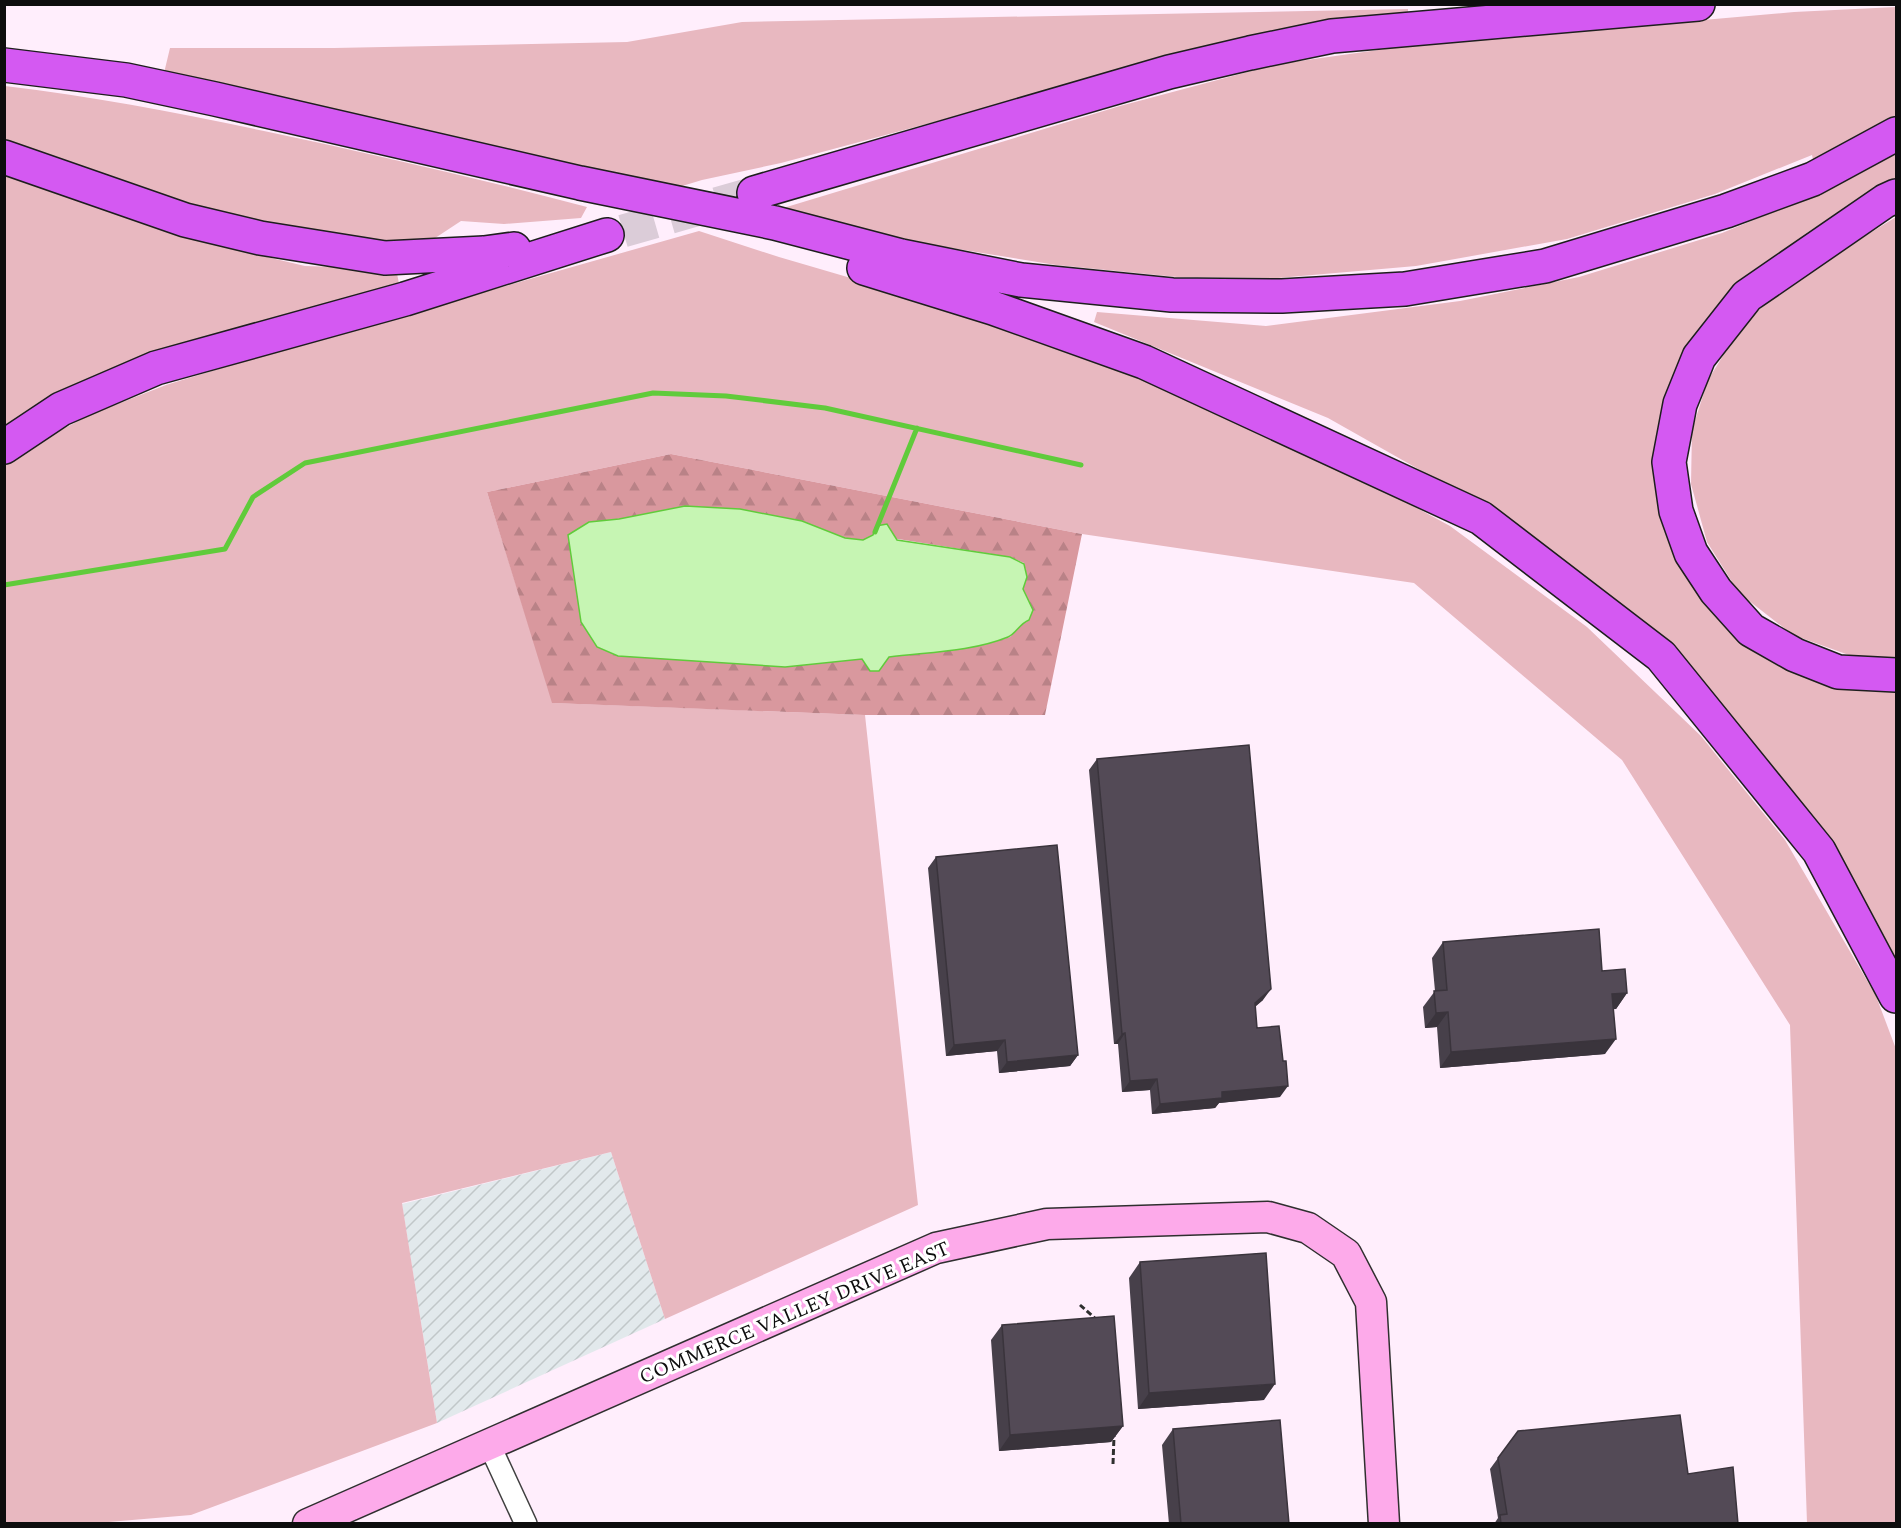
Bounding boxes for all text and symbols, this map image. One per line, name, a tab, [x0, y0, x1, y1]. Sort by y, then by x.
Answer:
street label: COMMERCE VALLEY DRIVE EAST	[635, 1234, 954, 1392]

